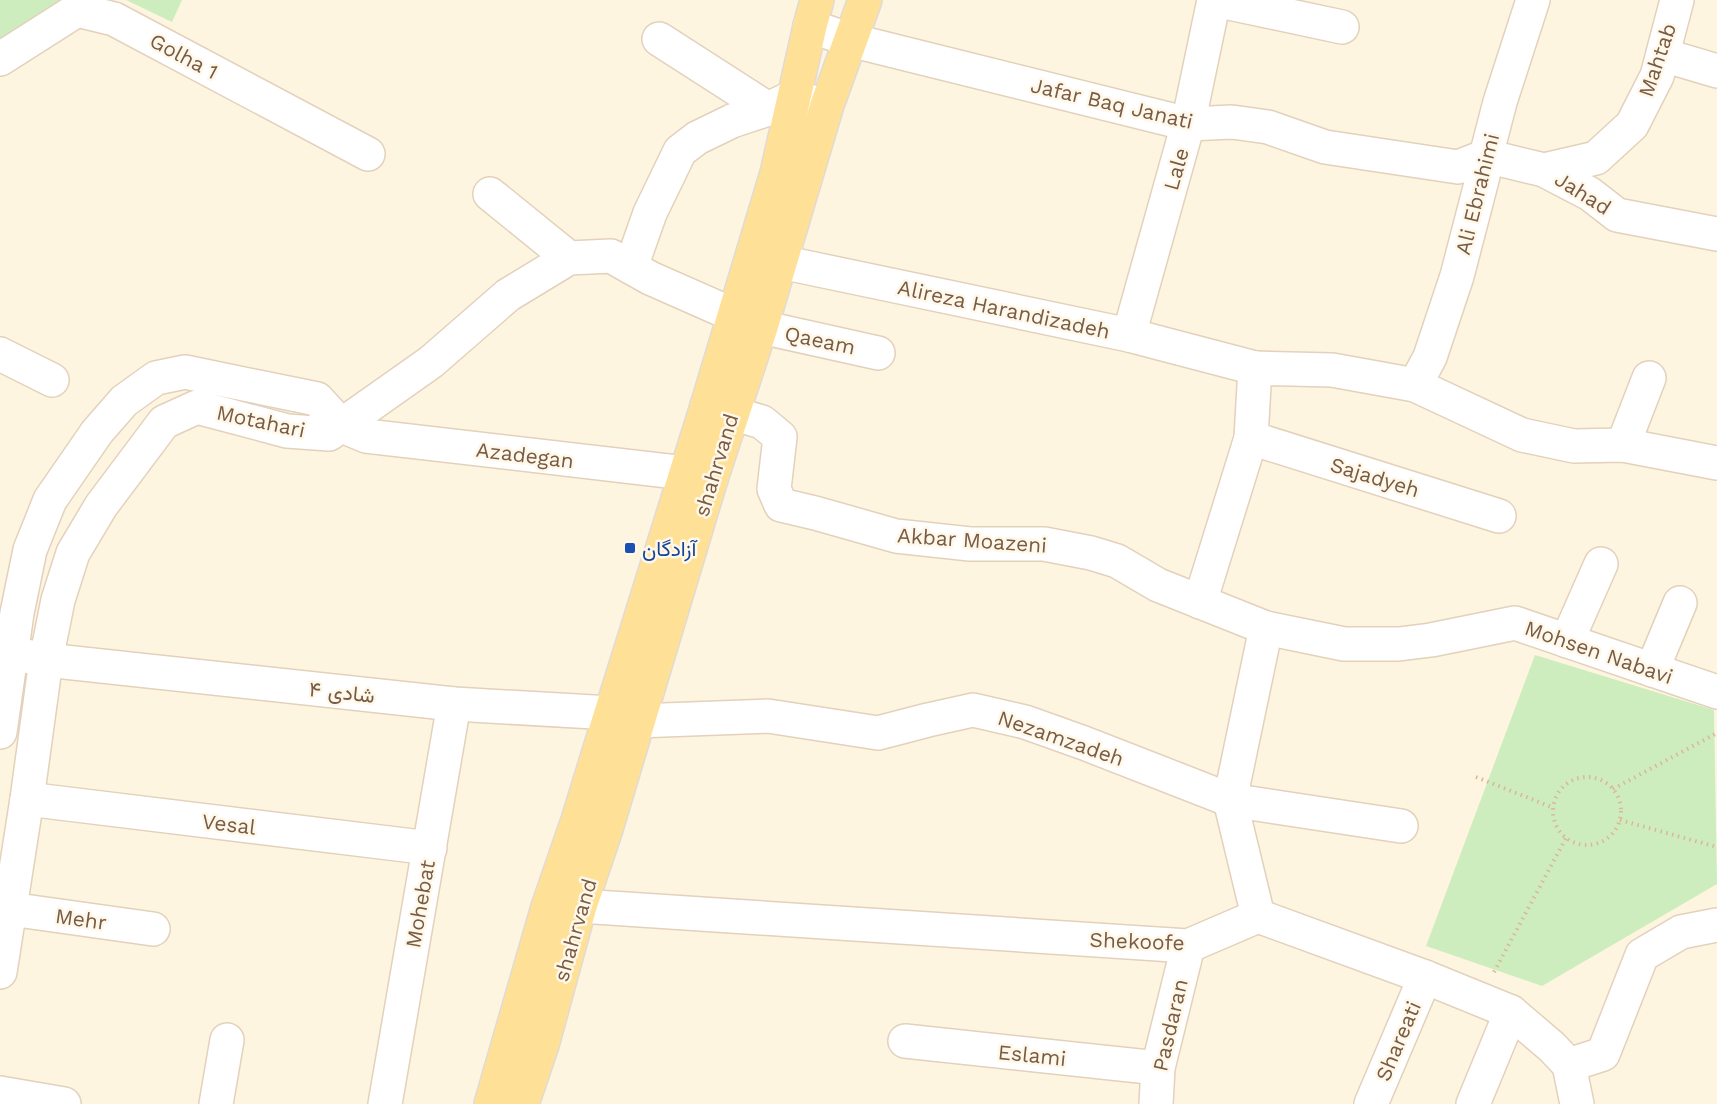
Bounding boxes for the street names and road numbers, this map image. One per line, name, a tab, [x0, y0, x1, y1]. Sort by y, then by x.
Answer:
street label: Mahtab	[1633, 20, 1681, 100]
street label: Golha 1	[146, 28, 222, 84]
street label: Jafar Baq Janati	[1028, 72, 1196, 134]
street label: Ali Ebrahimi	[1450, 131, 1504, 257]
street label: Lale	[1158, 145, 1194, 193]
street label: Jahad	[1550, 166, 1616, 220]
street label: Alireza Harandizadeh	[896, 274, 1112, 344]
street label: Qaeam	[782, 320, 858, 360]
street label: Motahari	[214, 399, 308, 443]
street label: shahrvand	[689, 411, 743, 519]
street label: Azadegan	[475, 437, 575, 473]
street label: Sajadyeh	[1327, 452, 1423, 502]
street label: Akbar Moazeni	[896, 522, 1048, 558]
street label: Mohsen Nabavi	[1522, 615, 1676, 689]
street label: شادی ۴	[308, 676, 376, 708]
street label: Nezamzadeh	[995, 705, 1127, 771]
street label: Vesal	[201, 808, 258, 840]
street label: Mohebat	[400, 858, 440, 950]
street label: shahrvand	[548, 876, 602, 984]
street label: Mehr	[54, 903, 109, 935]
street label: Shekoofe	[1089, 927, 1185, 955]
street label: Pasdaran	[1147, 976, 1193, 1074]
street label: Shareati	[1370, 997, 1426, 1085]
street label: Eslami	[997, 1039, 1067, 1071]

